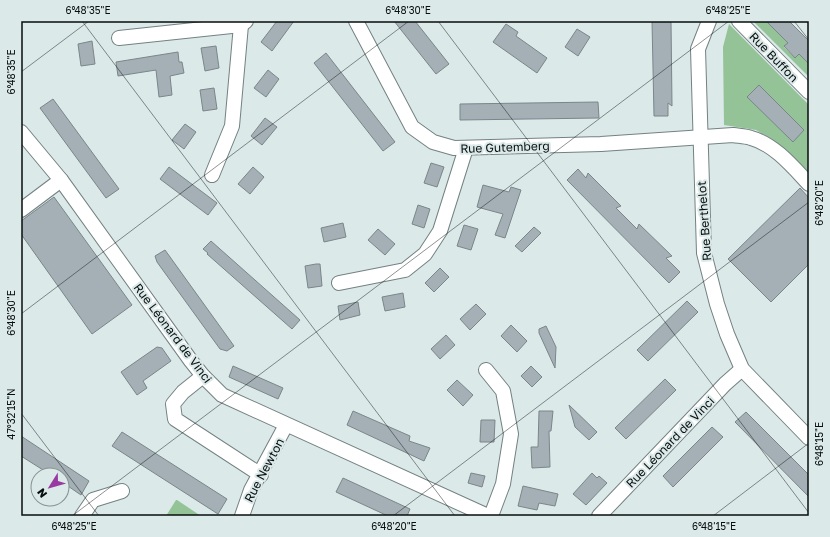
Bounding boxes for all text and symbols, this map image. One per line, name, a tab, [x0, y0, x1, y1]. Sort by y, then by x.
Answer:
text: 6°48'35"E	[65, 4, 111, 16]
text: 6°48'30"E	[385, 4, 431, 16]
text: 6°48'25"E	[705, 4, 751, 16]
street label: Rue Buffon	[746, 29, 802, 85]
text: 6°48'35"E	[5, 49, 17, 95]
street label: Rue Gutemberg	[460, 138, 550, 156]
street label: Rue Berthelot	[694, 180, 714, 261]
text: 6°48'20"E	[813, 180, 825, 226]
street label: Rue Léonard de Vinci	[131, 280, 215, 386]
text: 6°48'30"E	[5, 290, 17, 336]
text: 47°32'15"N	[5, 388, 17, 440]
street label: Rue Léonard de Vinci	[623, 393, 717, 491]
text: 6°48'15"E	[813, 422, 825, 466]
street label: Rue Newton	[241, 435, 287, 505]
north arrow	[30, 467, 70, 507]
text: N	[34, 486, 49, 501]
text: 6°48'25"E	[51, 520, 97, 532]
text: 6°48'20"E	[371, 520, 417, 532]
text: 6°48'15"E	[692, 520, 736, 532]

